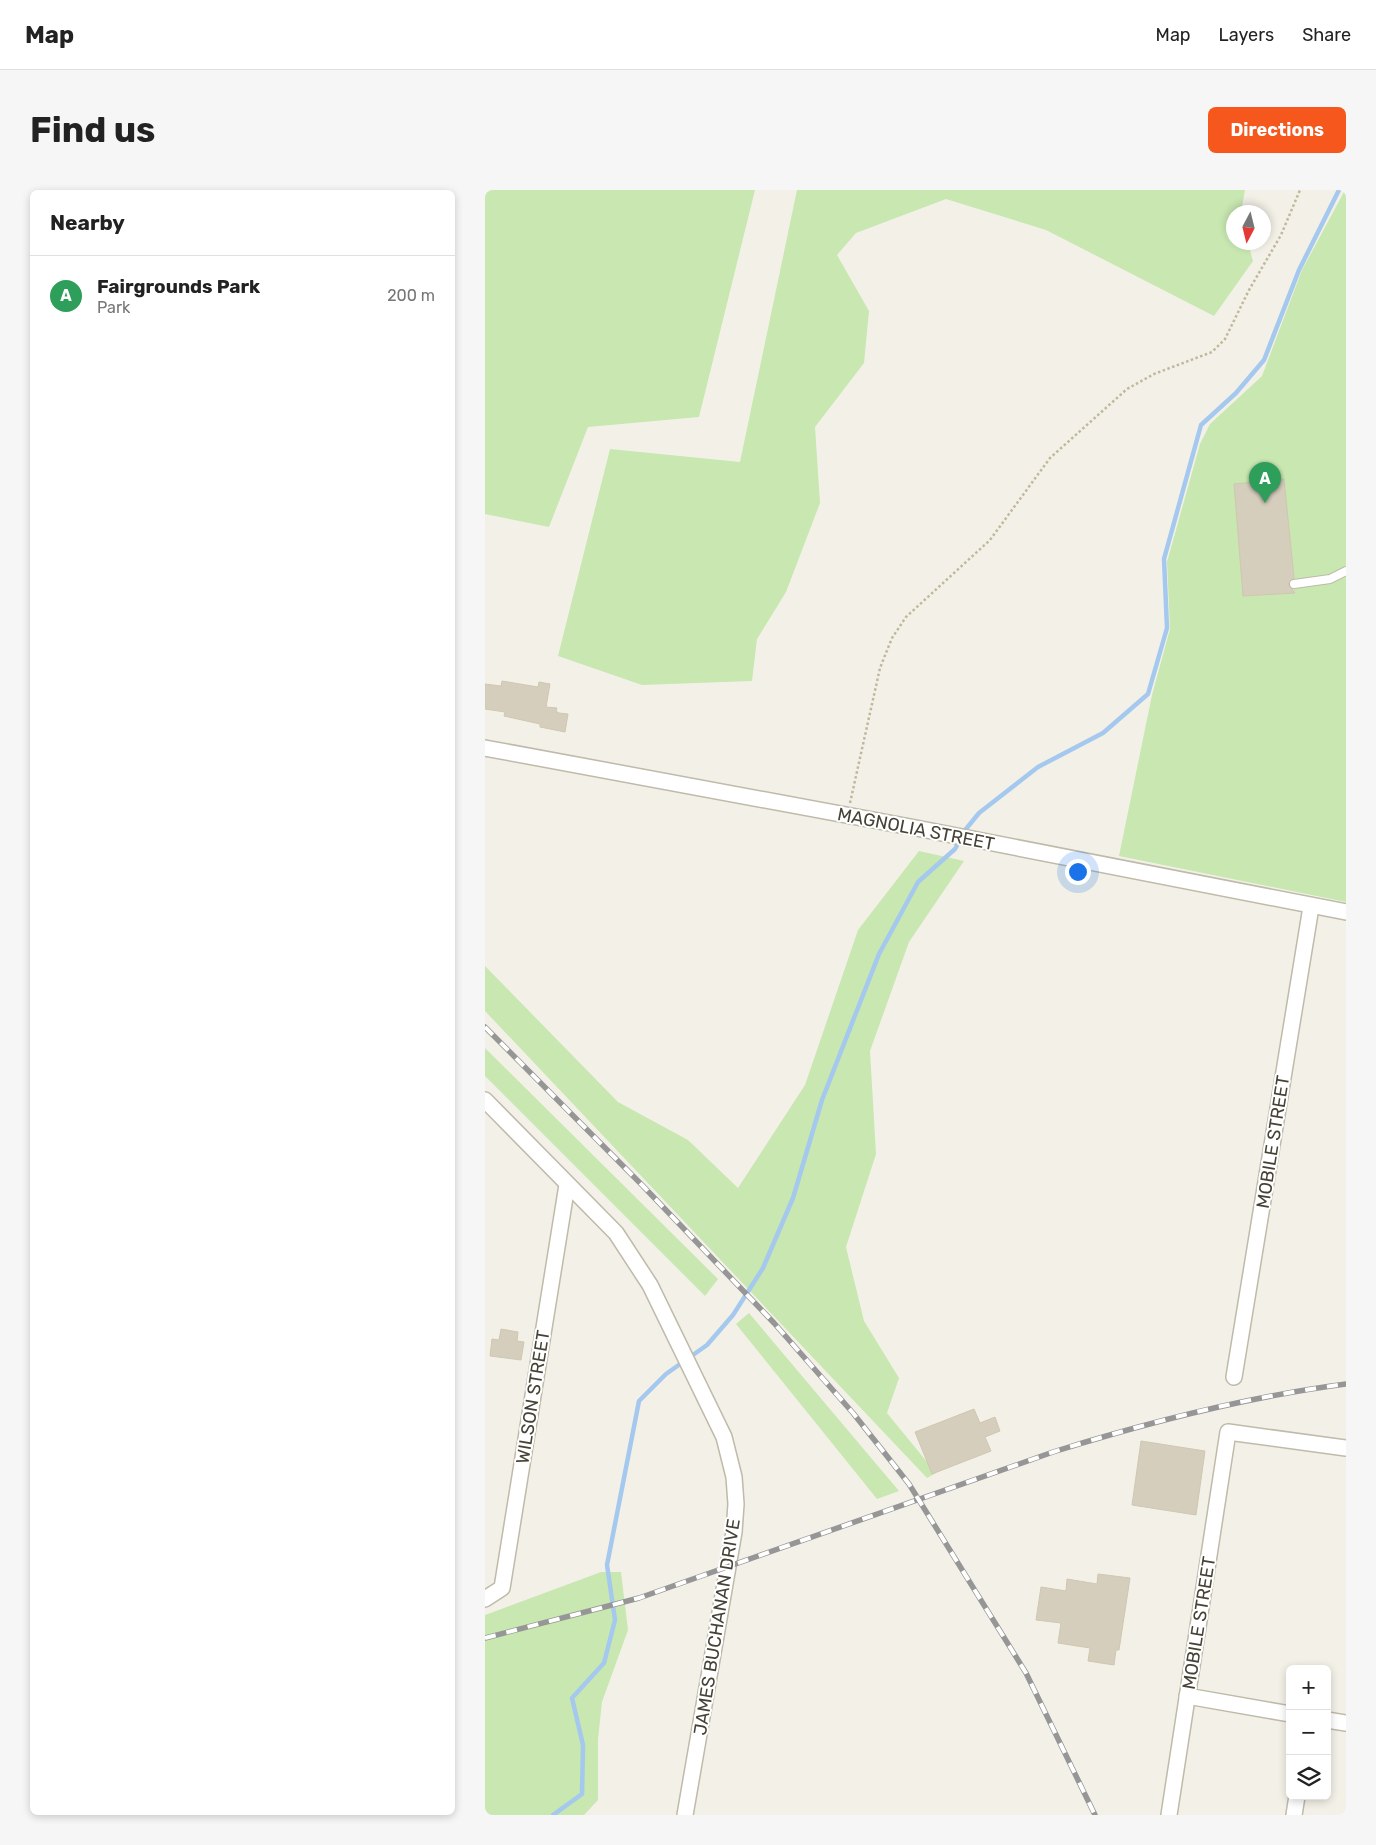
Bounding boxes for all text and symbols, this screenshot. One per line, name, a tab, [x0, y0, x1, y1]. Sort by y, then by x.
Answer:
text: Map	[25, 21, 74, 49]
text: Map	[1156, 24, 1191, 46]
text: Layers	[1219, 24, 1274, 46]
text: Share	[1302, 24, 1351, 46]
button: Directions	[1208, 107, 1346, 153]
text: Find us	[30, 109, 155, 151]
north arrow	[1226, 205, 1271, 250]
text: Nearby	[50, 210, 125, 235]
text: Fairgrounds Park	[97, 275, 260, 298]
text: A	[60, 286, 72, 305]
text: 200 m	[387, 286, 435, 305]
text: Park	[97, 298, 130, 317]
pin: A	[1249, 462, 1281, 503]
street label: MAGNOLIA STREET	[836, 803, 996, 855]
your location	[1065, 859, 1091, 885]
street label: MOBILE STREET	[1252, 1074, 1294, 1210]
street label: WILSON STREET	[512, 1328, 554, 1466]
street label: JAMES BUCHANAN DRIVE	[689, 1517, 745, 1737]
street label: MOBILE STREET	[1178, 1555, 1220, 1691]
map controls	[1286, 1665, 1331, 1800]
button: +	[1286, 1665, 1331, 1710]
button: −	[1286, 1710, 1331, 1755]
button: layers	[1286, 1755, 1331, 1800]

